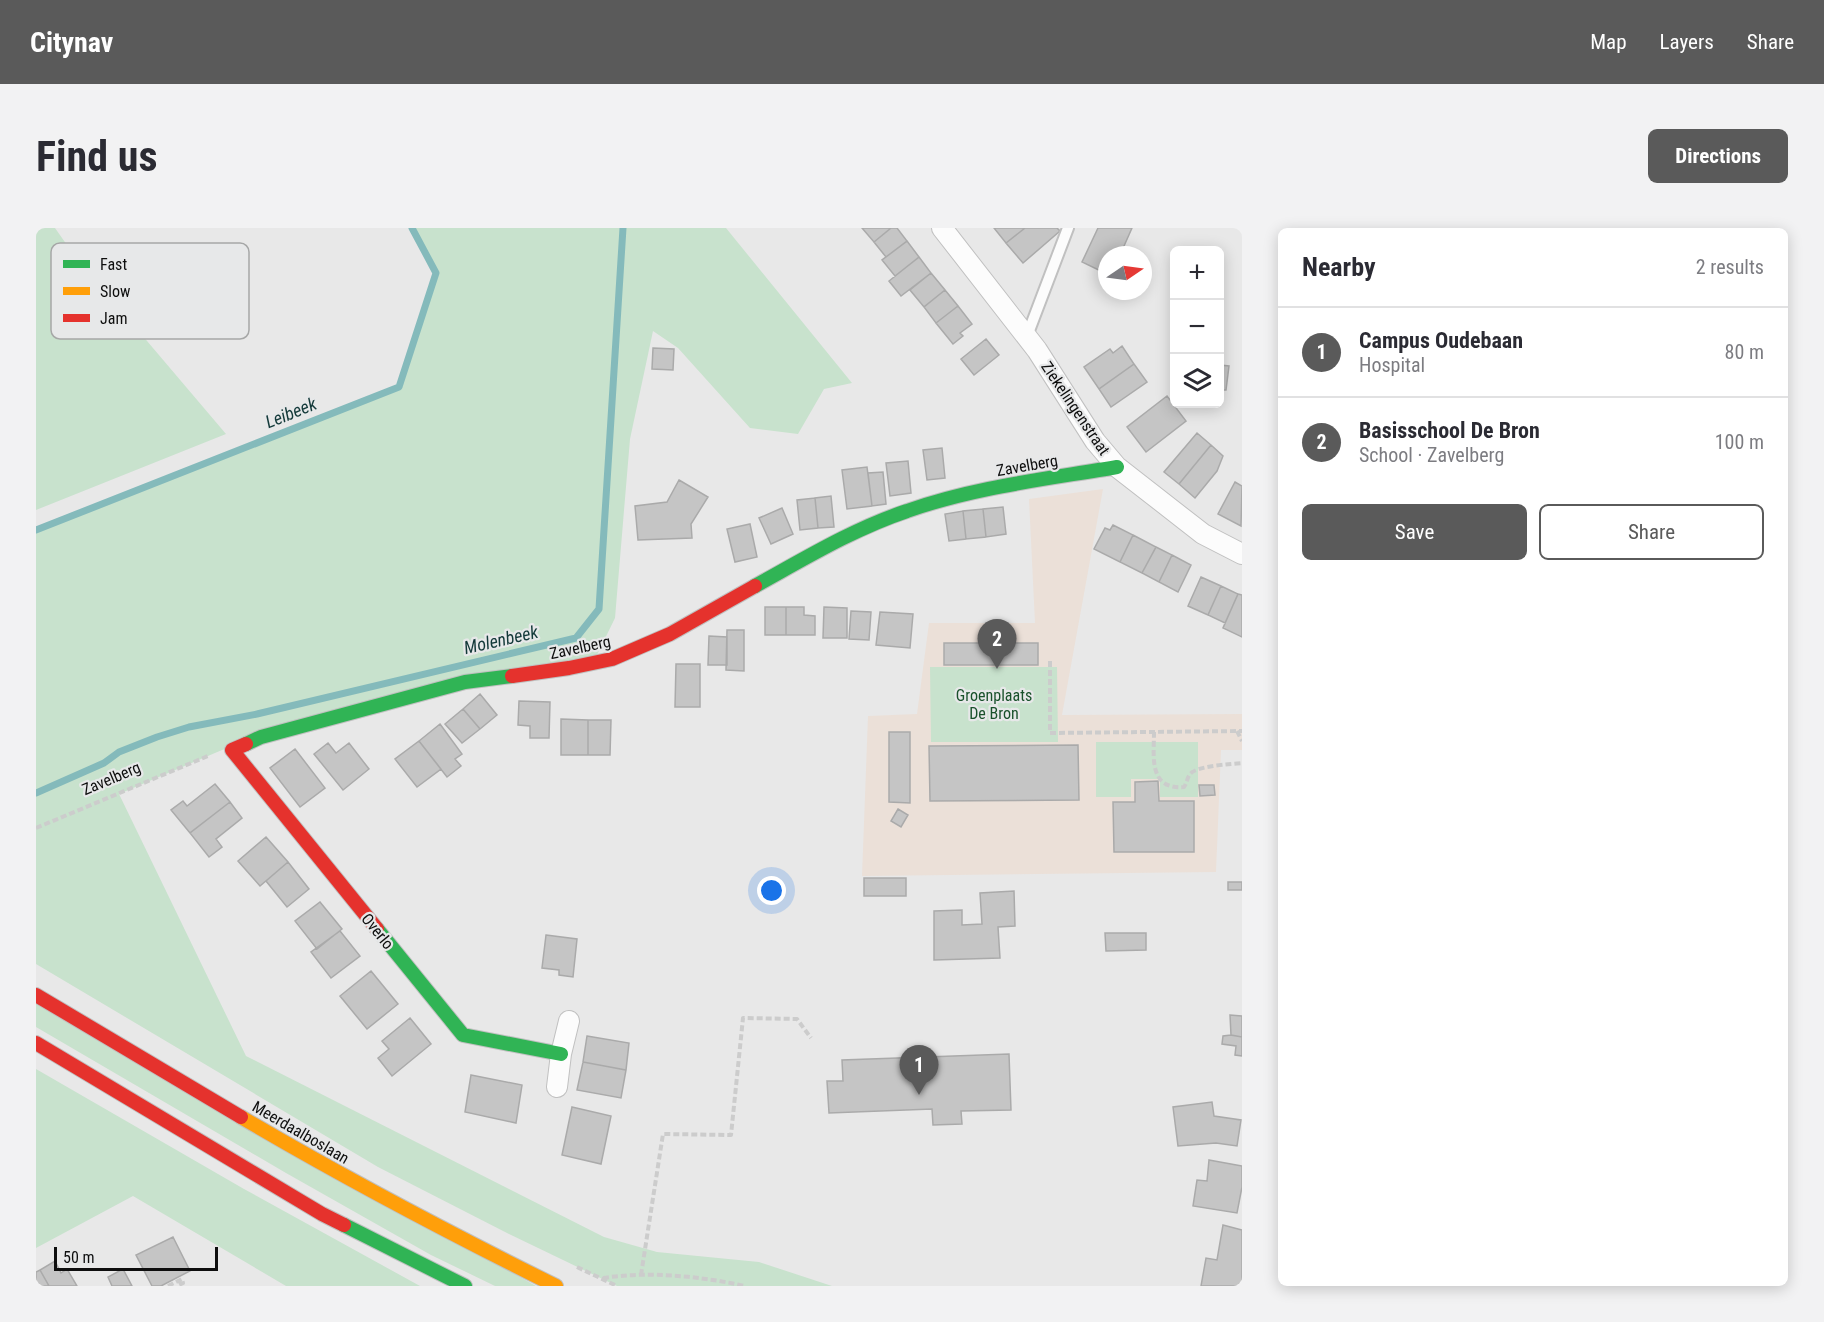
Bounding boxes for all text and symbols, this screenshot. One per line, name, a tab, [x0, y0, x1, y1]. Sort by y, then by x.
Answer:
text: Citynav	[30, 26, 113, 59]
text: Map	[1590, 30, 1627, 54]
text: Layers	[1660, 30, 1714, 54]
text: Share	[1747, 30, 1794, 54]
button: Directions	[1648, 129, 1788, 183]
text: Find us	[36, 132, 157, 181]
legend	[51, 243, 249, 339]
north arrow	[1098, 246, 1152, 300]
map controls	[1170, 246, 1224, 408]
button: +	[1170, 246, 1224, 300]
text: Nearby	[1302, 252, 1376, 282]
text: Fast	[100, 255, 127, 274]
text: 2 results	[1696, 255, 1764, 279]
text: Slow	[100, 282, 130, 301]
button: −	[1170, 300, 1224, 354]
text: Jam	[100, 309, 127, 328]
text: Campus Oudebaan	[1359, 328, 1523, 353]
text: 1	[1316, 340, 1327, 364]
text: 80 m	[1725, 340, 1764, 364]
text: Hospital	[1359, 353, 1425, 377]
button: layers	[1170, 354, 1224, 408]
street label: Ziekelingenstraat	[1037, 358, 1114, 459]
water label: Leibeek	[262, 392, 321, 432]
text: Basisschool De Bron	[1359, 418, 1540, 443]
text: 2	[1316, 430, 1327, 454]
text: 100 m	[1715, 430, 1764, 454]
text: School · Zavelberg	[1359, 443, 1504, 467]
street label: Zavelberg	[995, 451, 1059, 480]
button: Save	[1302, 504, 1527, 560]
button: Share	[1539, 504, 1764, 560]
pin: 2	[978, 620, 1016, 669]
water label: Molenbeek	[462, 621, 541, 658]
street label: Zavelberg	[548, 632, 612, 663]
park label: Groenplaats De Bron	[956, 686, 1032, 723]
street label: Zavelberg	[79, 758, 143, 799]
your location	[757, 876, 786, 905]
street label: Overlo	[358, 910, 398, 953]
pin: 1	[900, 1046, 938, 1095]
street label: Meerdaalboslaan	[249, 1097, 353, 1168]
scale bar	[54, 1244, 218, 1272]
text: 50 m	[63, 1248, 95, 1267]

